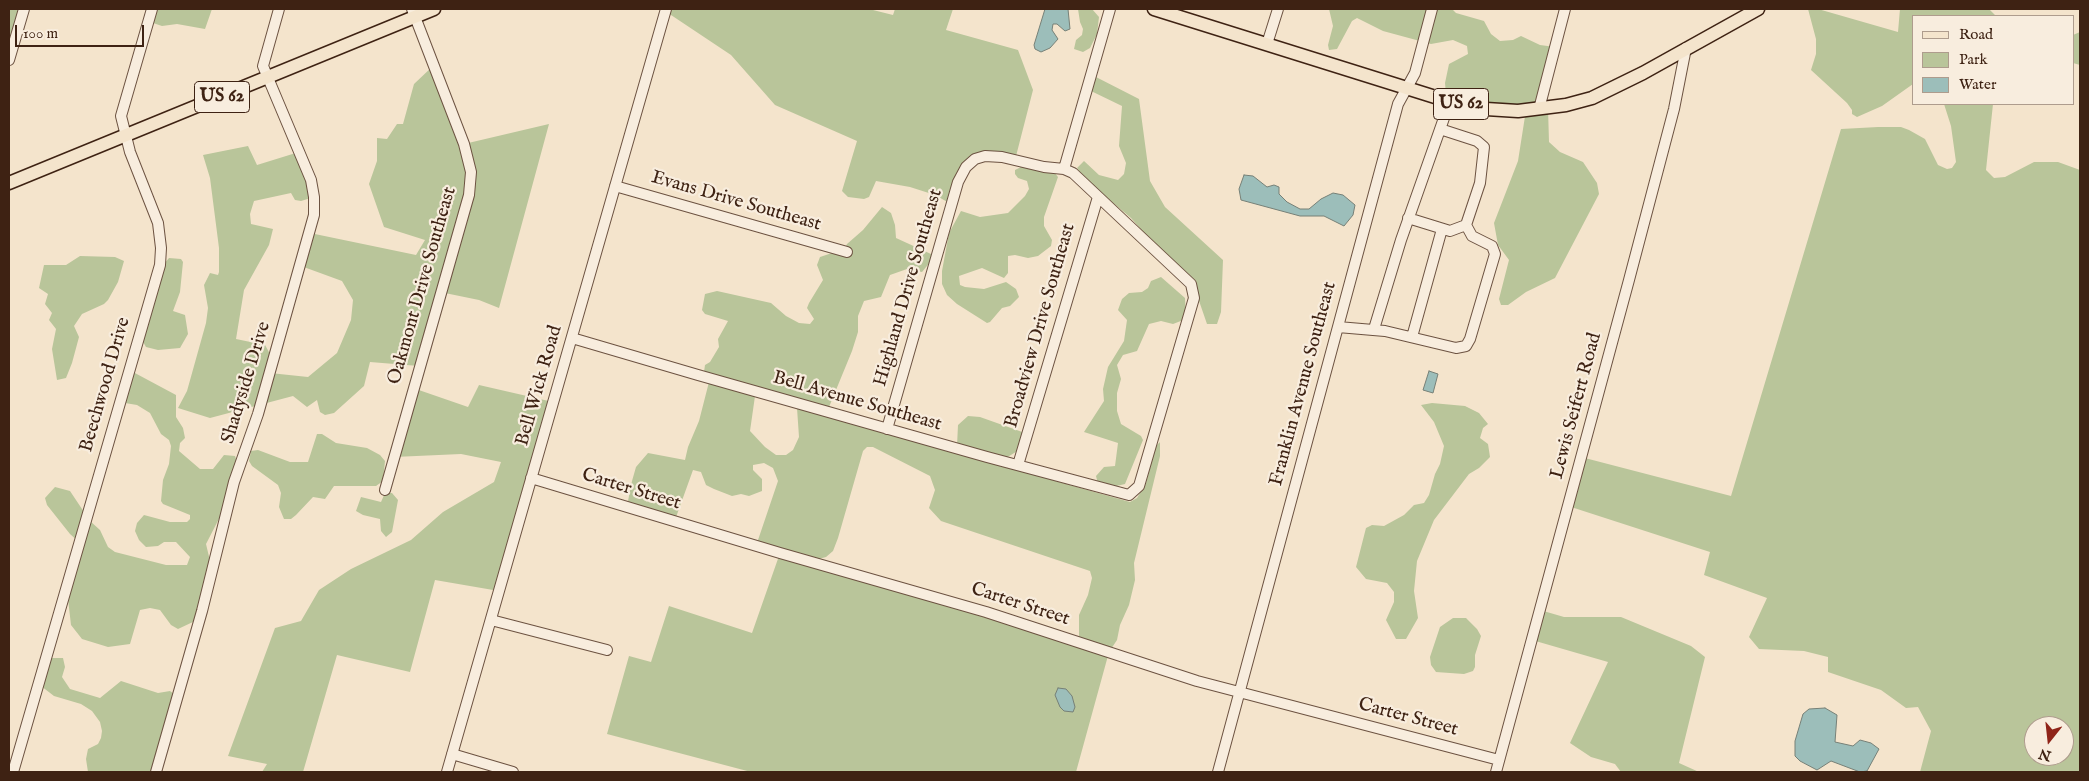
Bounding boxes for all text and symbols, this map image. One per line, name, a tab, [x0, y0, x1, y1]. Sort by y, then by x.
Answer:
scale bar	[18, 15, 146, 47]
legend	[1912, 15, 2074, 105]
text: 100 m	[23, 24, 58, 43]
text: Road	[1959, 25, 1993, 44]
text: Park	[1959, 50, 1988, 69]
text: Water	[1959, 75, 1996, 94]
road number: US 62	[194, 81, 250, 112]
road number: US 62	[1434, 88, 1488, 120]
street label: Evans Drive Southeast	[649, 167, 823, 237]
street label: Oakmont Drive Southeast	[384, 185, 462, 387]
street label: Highland Drive Southeast	[870, 187, 948, 389]
street label: Broadview Drive Southeast	[1001, 221, 1081, 431]
street label: Franklin Avenue Southeast	[1266, 279, 1342, 489]
street label: Beechwood Drive	[76, 315, 136, 455]
street label: Shadyside Drive	[218, 319, 276, 447]
street label: Bell Wick Road	[512, 323, 568, 449]
street label: Lewis Seifert Road	[1547, 330, 1607, 482]
street label: Bell Avenue Southeast	[770, 367, 944, 437]
street label: Carter Street	[579, 464, 683, 516]
street label: Carter Street	[968, 578, 1072, 632]
street label: Carter Street	[1356, 694, 1460, 742]
north arrow	[2024, 716, 2074, 766]
text: N	[2037, 744, 2053, 765]

